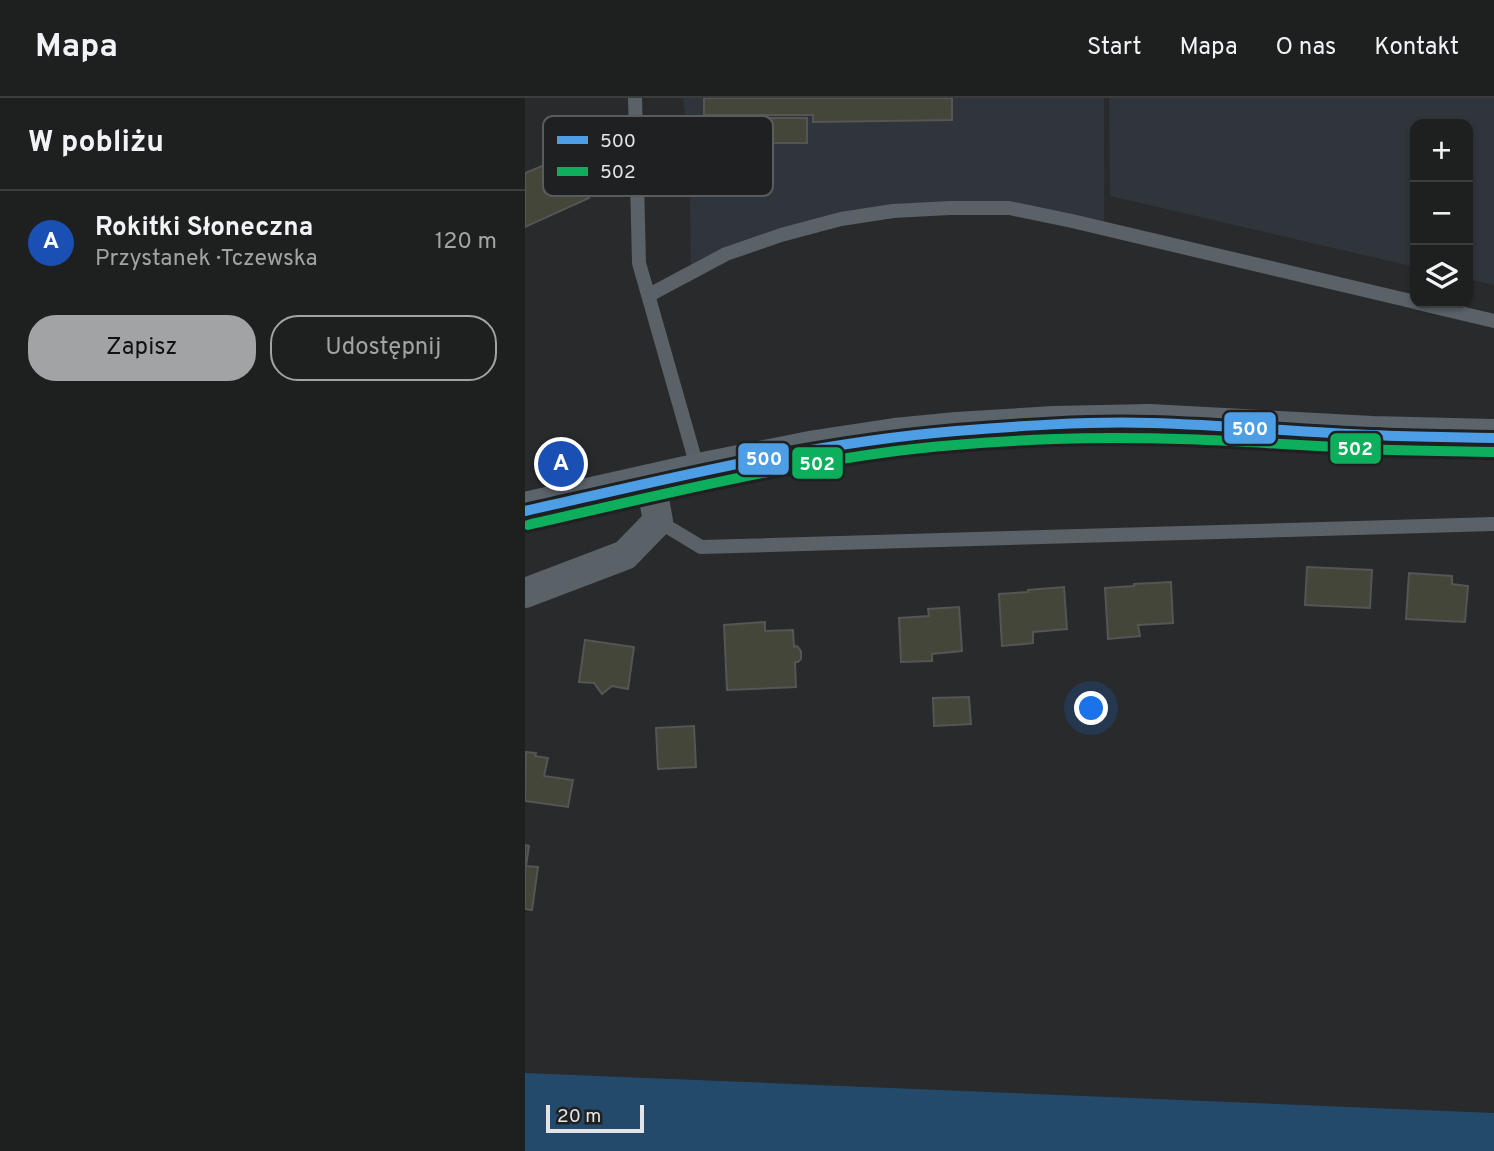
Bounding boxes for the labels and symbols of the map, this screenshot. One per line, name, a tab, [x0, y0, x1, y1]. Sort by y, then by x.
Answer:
legend	[543, 116, 773, 196]
text: 500	[600, 130, 636, 154]
text: 502	[600, 161, 636, 185]
line badge: 500	[1223, 411, 1277, 445]
text: 500	[1232, 418, 1268, 442]
line badge: 502	[1329, 432, 1382, 465]
pin: A	[538, 438, 584, 490]
text: 502	[1337, 438, 1373, 462]
line badge: 500	[737, 442, 790, 476]
line badge: 502	[791, 446, 844, 480]
text: 500	[746, 448, 782, 472]
text: 502	[799, 453, 835, 477]
your location	[1074, 691, 1108, 725]
scale bar	[546, 1102, 644, 1134]

